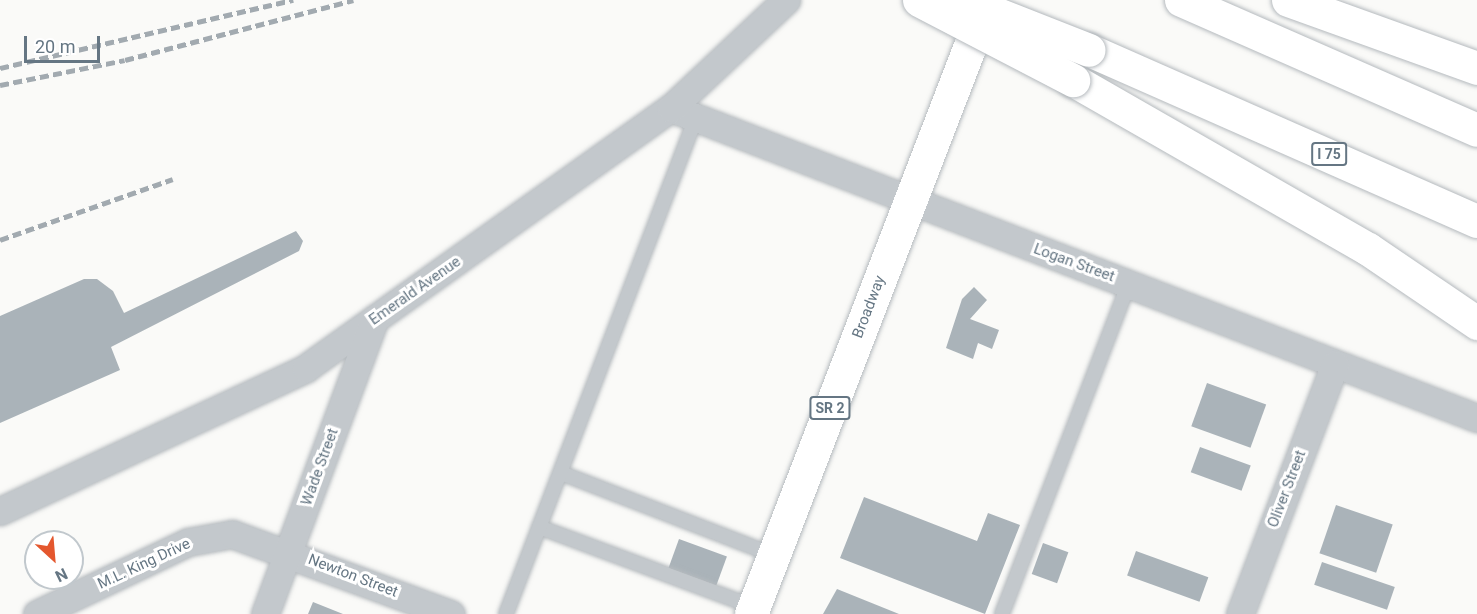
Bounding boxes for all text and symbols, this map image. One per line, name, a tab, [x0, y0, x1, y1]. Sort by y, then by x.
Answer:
scale bar	[27, 24, 104, 62]
text: 20 m	[35, 36, 75, 57]
road number: I 75	[1311, 143, 1347, 165]
street label: Logan Street	[1031, 240, 1117, 286]
street label: Emerald Avenue	[366, 253, 464, 329]
street label: Broadway	[849, 273, 889, 341]
road number: SR 2	[809, 397, 851, 419]
street label: Wade Street	[298, 426, 342, 508]
street label: Oliver Street	[1264, 448, 1310, 530]
north arrow	[24, 530, 84, 590]
street label: M.L. King Drive	[95, 535, 193, 593]
street label: Newton Street	[306, 551, 400, 601]
text: N	[52, 564, 70, 586]

